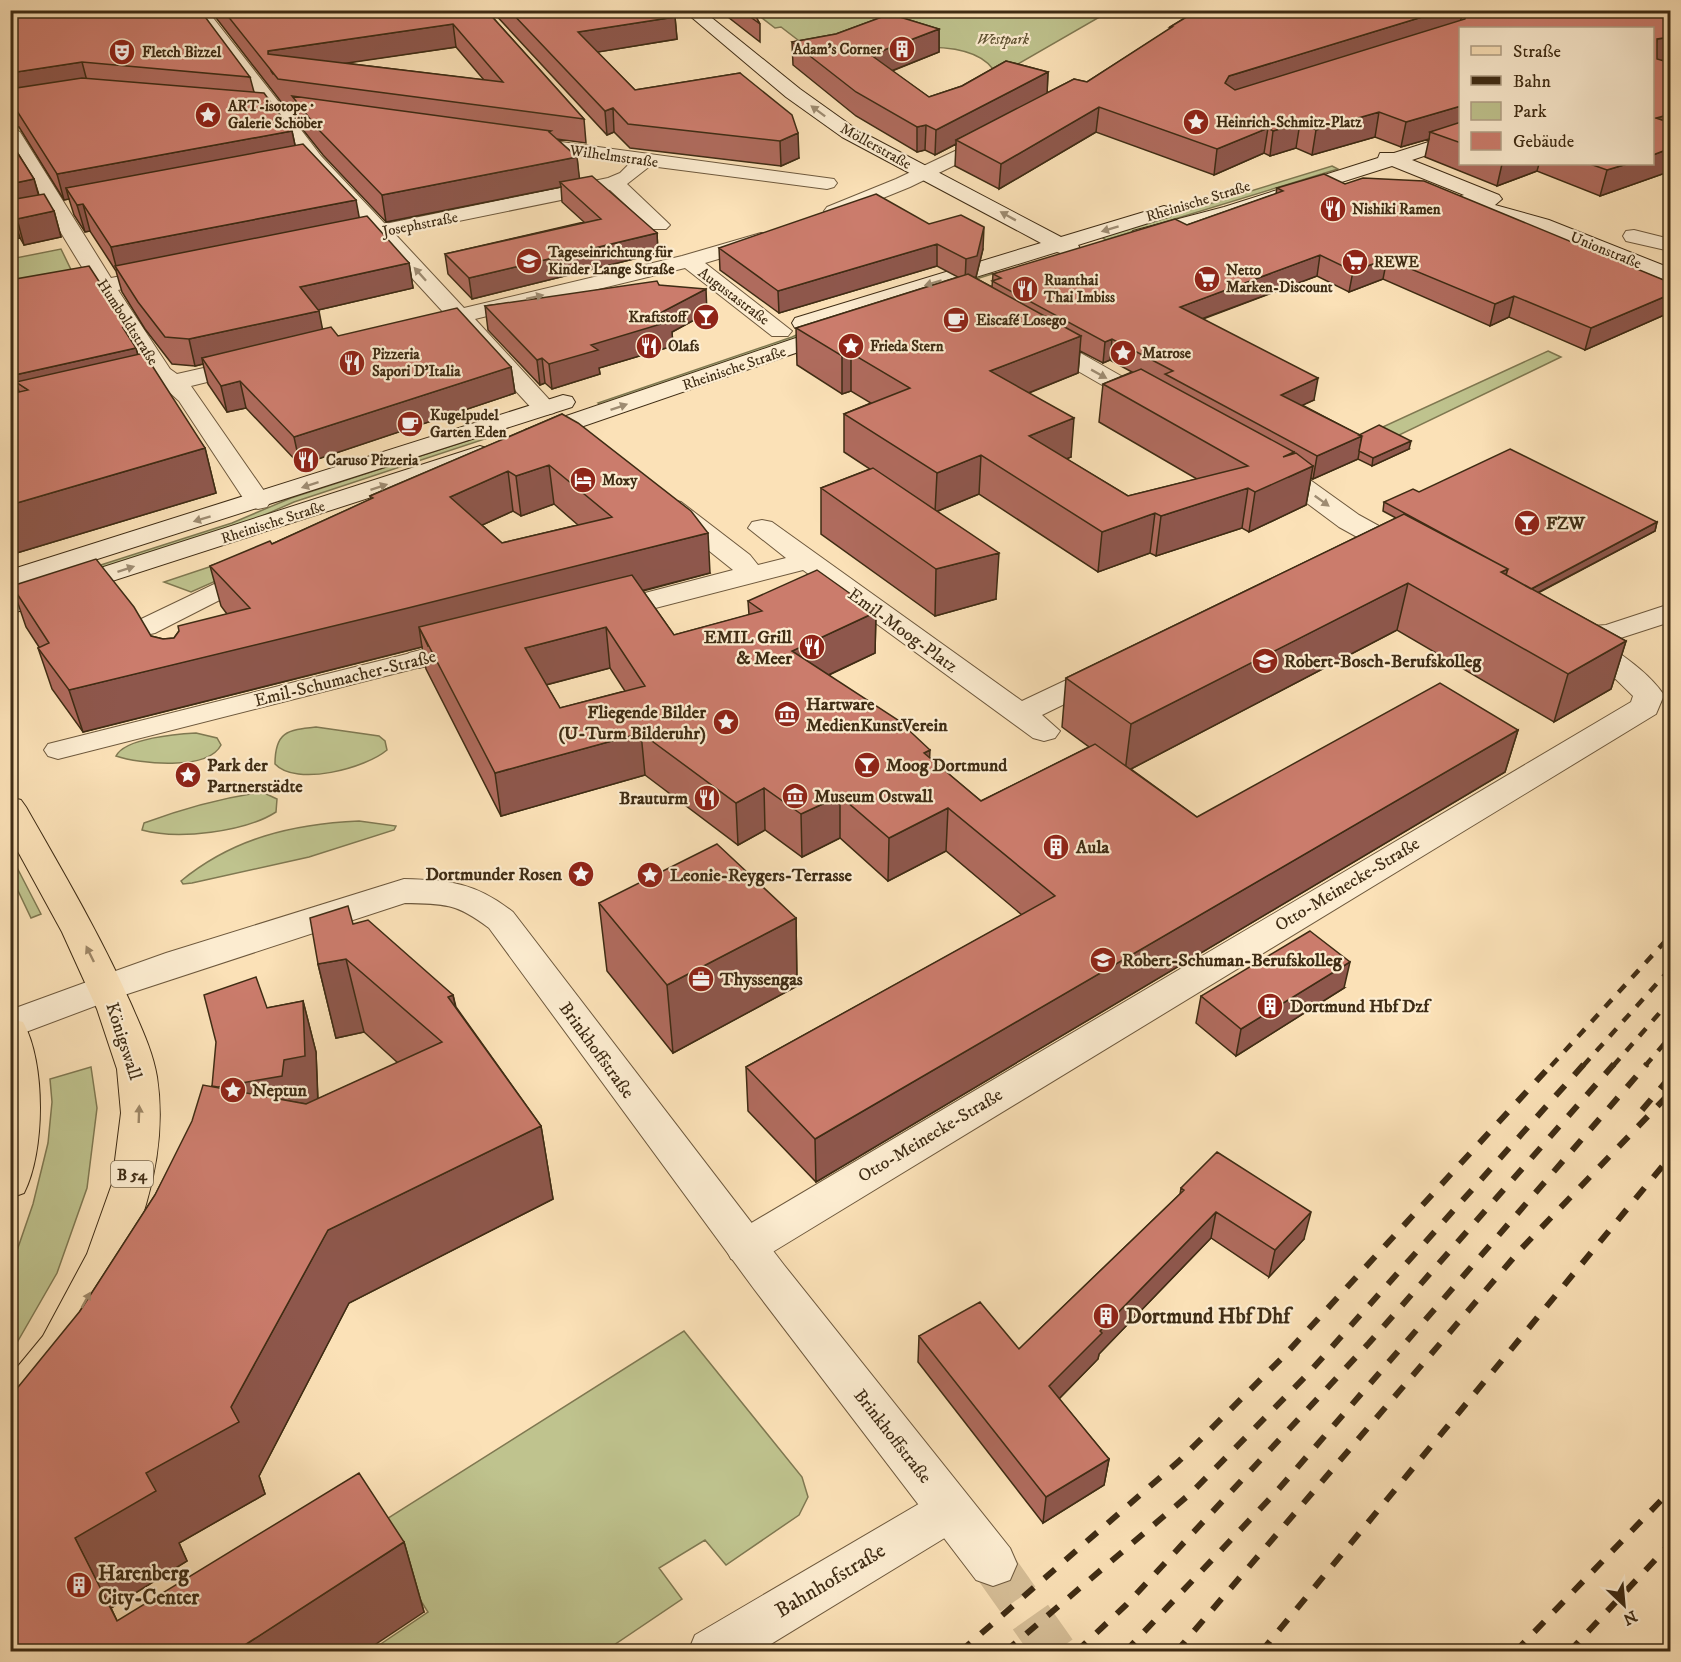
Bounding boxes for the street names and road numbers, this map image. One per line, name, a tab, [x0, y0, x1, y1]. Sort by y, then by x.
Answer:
street label: Möllerstraße	[837, 119, 915, 174]
street label: Wilhelmstraße	[568, 141, 659, 172]
street label: Rheinische Straße	[1144, 177, 1253, 226]
street label: Josephstraße	[379, 208, 459, 242]
street label: Unionstraße	[1567, 228, 1644, 273]
street label: Augustastraße	[694, 263, 773, 329]
street label: Humboldtstraße	[93, 276, 162, 369]
street label: Rheinische Straße	[680, 342, 788, 395]
street label: Rheinische Straße	[219, 497, 328, 548]
street label: Emil-Moog-Platz	[843, 584, 962, 678]
street label: Emil-Schumacher-Straße	[252, 646, 438, 712]
street label: Otto-Meinecke-Straße	[1271, 833, 1424, 937]
street label: Brinkhoffstraße	[554, 998, 638, 1103]
street label: Königswall	[100, 1000, 146, 1083]
street label: Otto-Meinecke-Straße	[854, 1084, 1007, 1188]
road number: B 54	[111, 1161, 153, 1187]
street label: Brinkhoffstraße	[849, 1385, 936, 1488]
street label: Bahnhofstraße	[771, 1538, 891, 1624]

